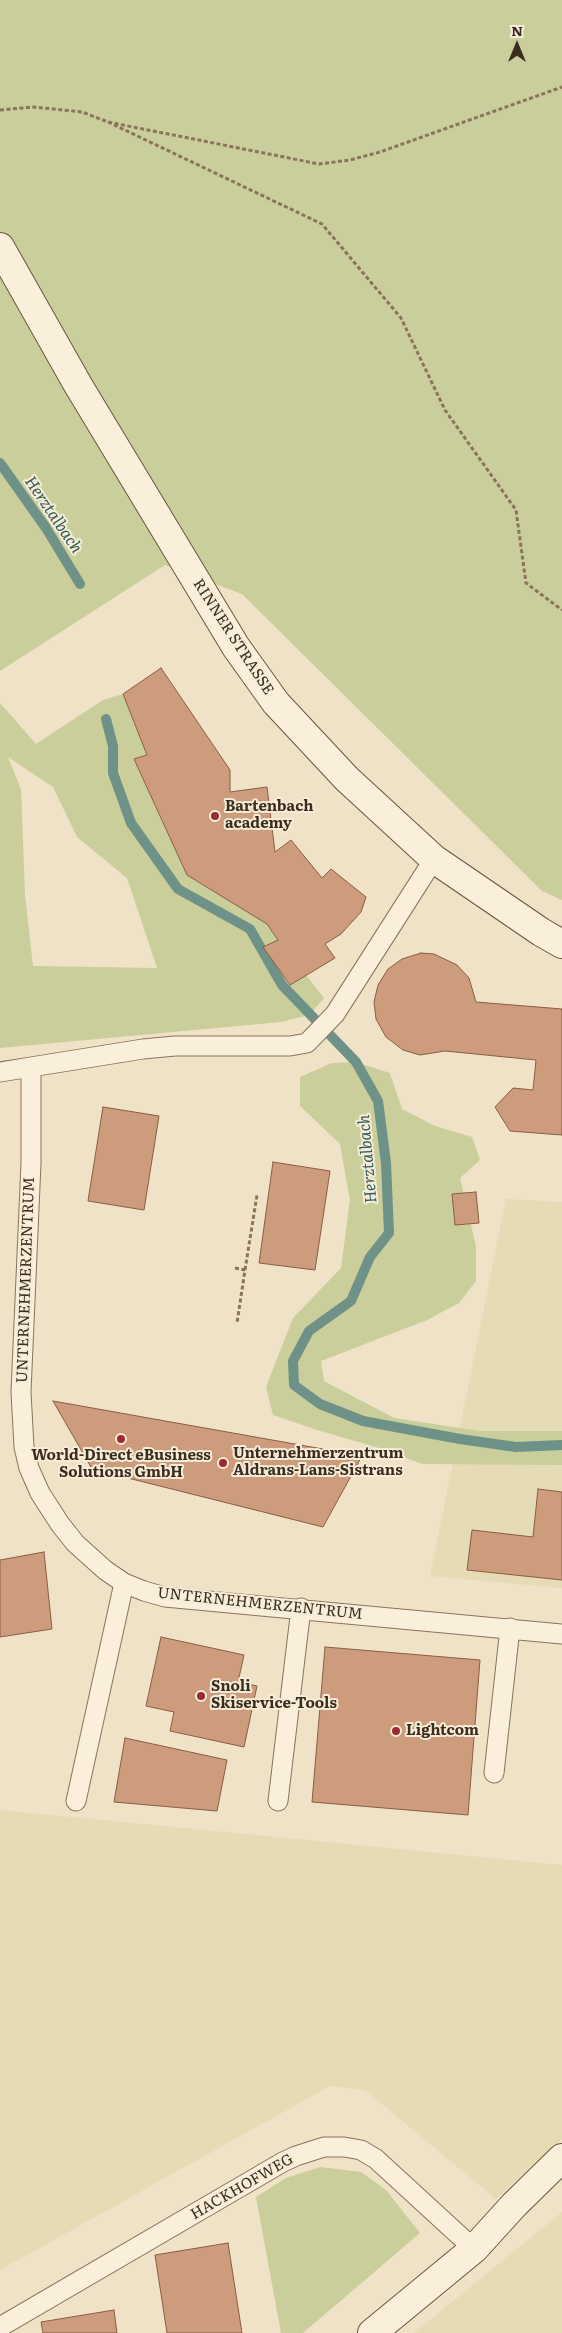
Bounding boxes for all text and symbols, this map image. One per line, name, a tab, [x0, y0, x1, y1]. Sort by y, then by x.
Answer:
north arrow	[492, 20, 542, 70]
text: N	[511, 20, 523, 40]
water label: Herztalbach	[20, 473, 86, 557]
street label: RINNER STRASSE	[189, 576, 277, 698]
place label: Bartenbach academy	[225, 798, 314, 833]
marker: Bartenbach academy	[209, 810, 221, 822]
water label: Herztalbach	[355, 1114, 381, 1204]
street label: UNTERNEHMERZENTRUM	[13, 1177, 39, 1383]
marker: World-Direct eBusiness Solutions GmbH	[115, 1433, 127, 1445]
place label: Unternehmerzentrum Aldrans-Lans-Sistrans	[233, 1445, 403, 1480]
place label: World-Direct eBusiness Solutions GmbH	[31, 1447, 211, 1482]
marker: Unternehmerzentrum Aldrans-Lans-Sistrans	[217, 1457, 229, 1469]
street label: UNTERNEHMERZENTRUM	[156, 1584, 364, 1624]
place label: Snoli Skiservice-Tools	[211, 1678, 337, 1713]
marker: Snoli Skiservice-Tools	[195, 1690, 207, 1702]
place label: Lightcom	[406, 1722, 479, 1740]
marker: Lightcom	[390, 1725, 402, 1737]
street label: HACKHOFWEG	[187, 2150, 297, 2224]

